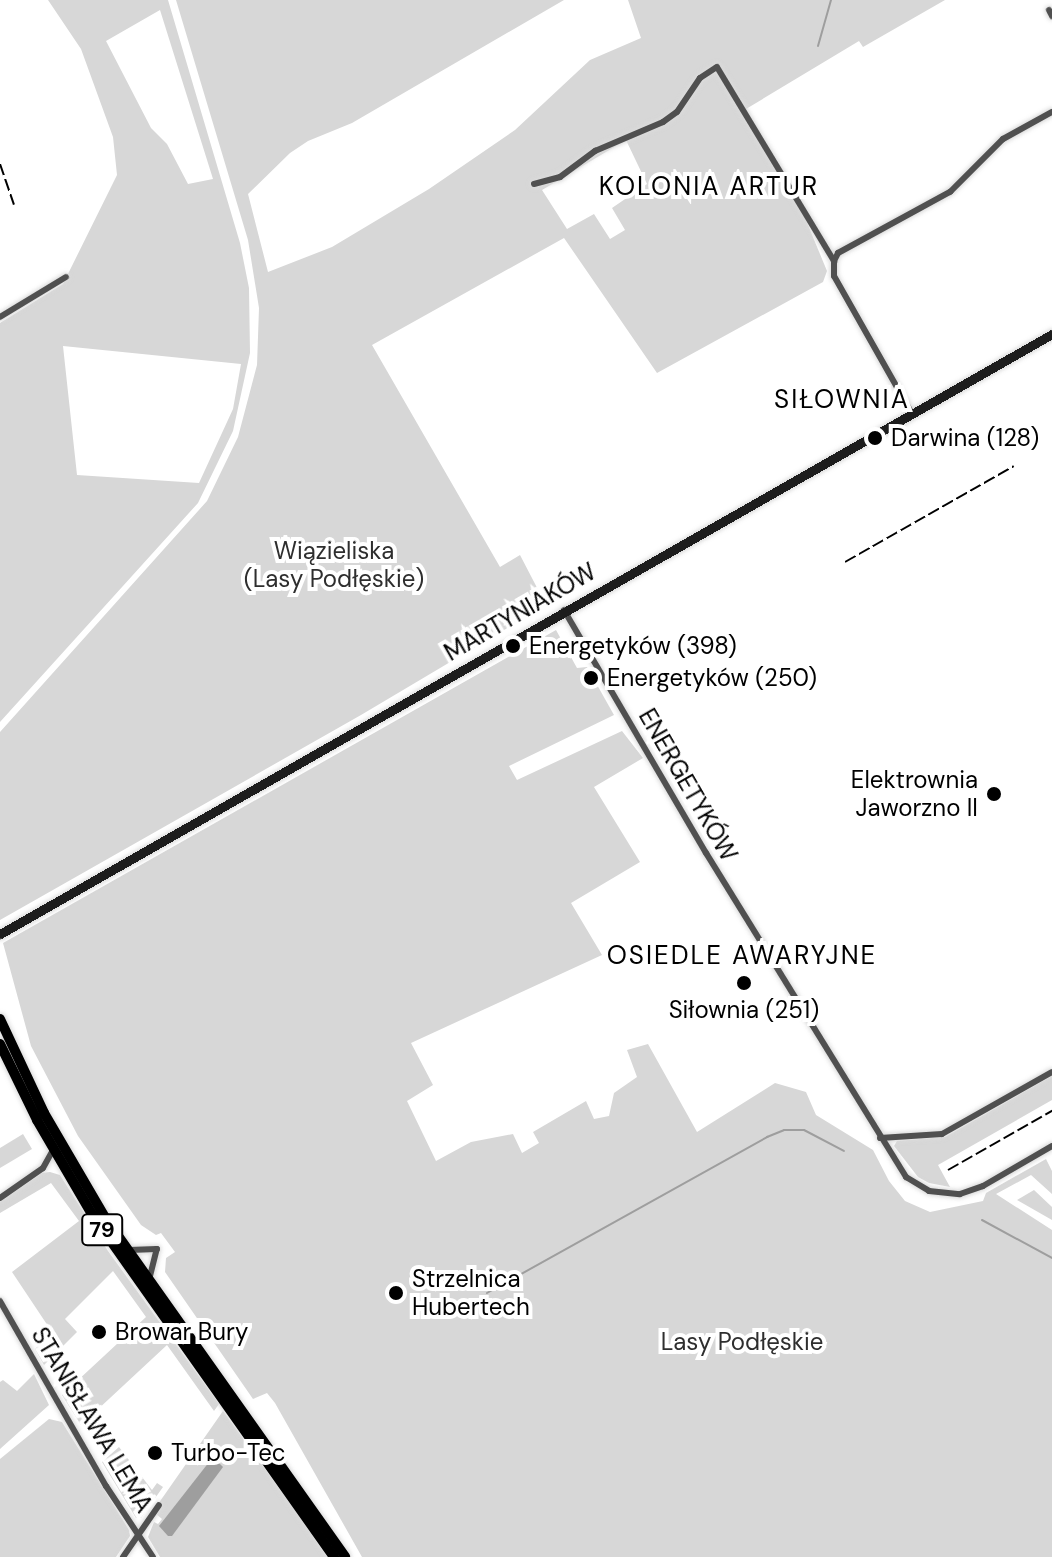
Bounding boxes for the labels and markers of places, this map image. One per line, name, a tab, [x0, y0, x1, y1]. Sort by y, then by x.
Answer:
place label: Darwina (128)	[891, 424, 1039, 452]
marker: Darwina (128)	[866, 429, 884, 447]
place label: Energetyków (398)	[529, 632, 737, 660]
marker: Energetyków (398)	[504, 637, 522, 655]
place label: Energetyków (250)	[607, 664, 817, 692]
marker: Energetyków (250)	[582, 669, 600, 687]
place label: Elektrownia Jaworzno II	[851, 766, 978, 822]
marker: Elektrownia Jaworzno II	[985, 785, 1003, 803]
marker: Siłownia (251)	[735, 974, 753, 992]
place label: Siłownia (251)	[669, 996, 819, 1024]
place label: Strzelnica Hubertech	[412, 1265, 530, 1321]
marker: Strzelnica Hubertech	[387, 1284, 405, 1302]
place label: Browar Bury	[115, 1318, 248, 1346]
marker: Browar Bury	[90, 1323, 108, 1341]
place label: Turbo-Tec	[171, 1439, 286, 1467]
marker: Turbo-Tec	[146, 1444, 164, 1462]

